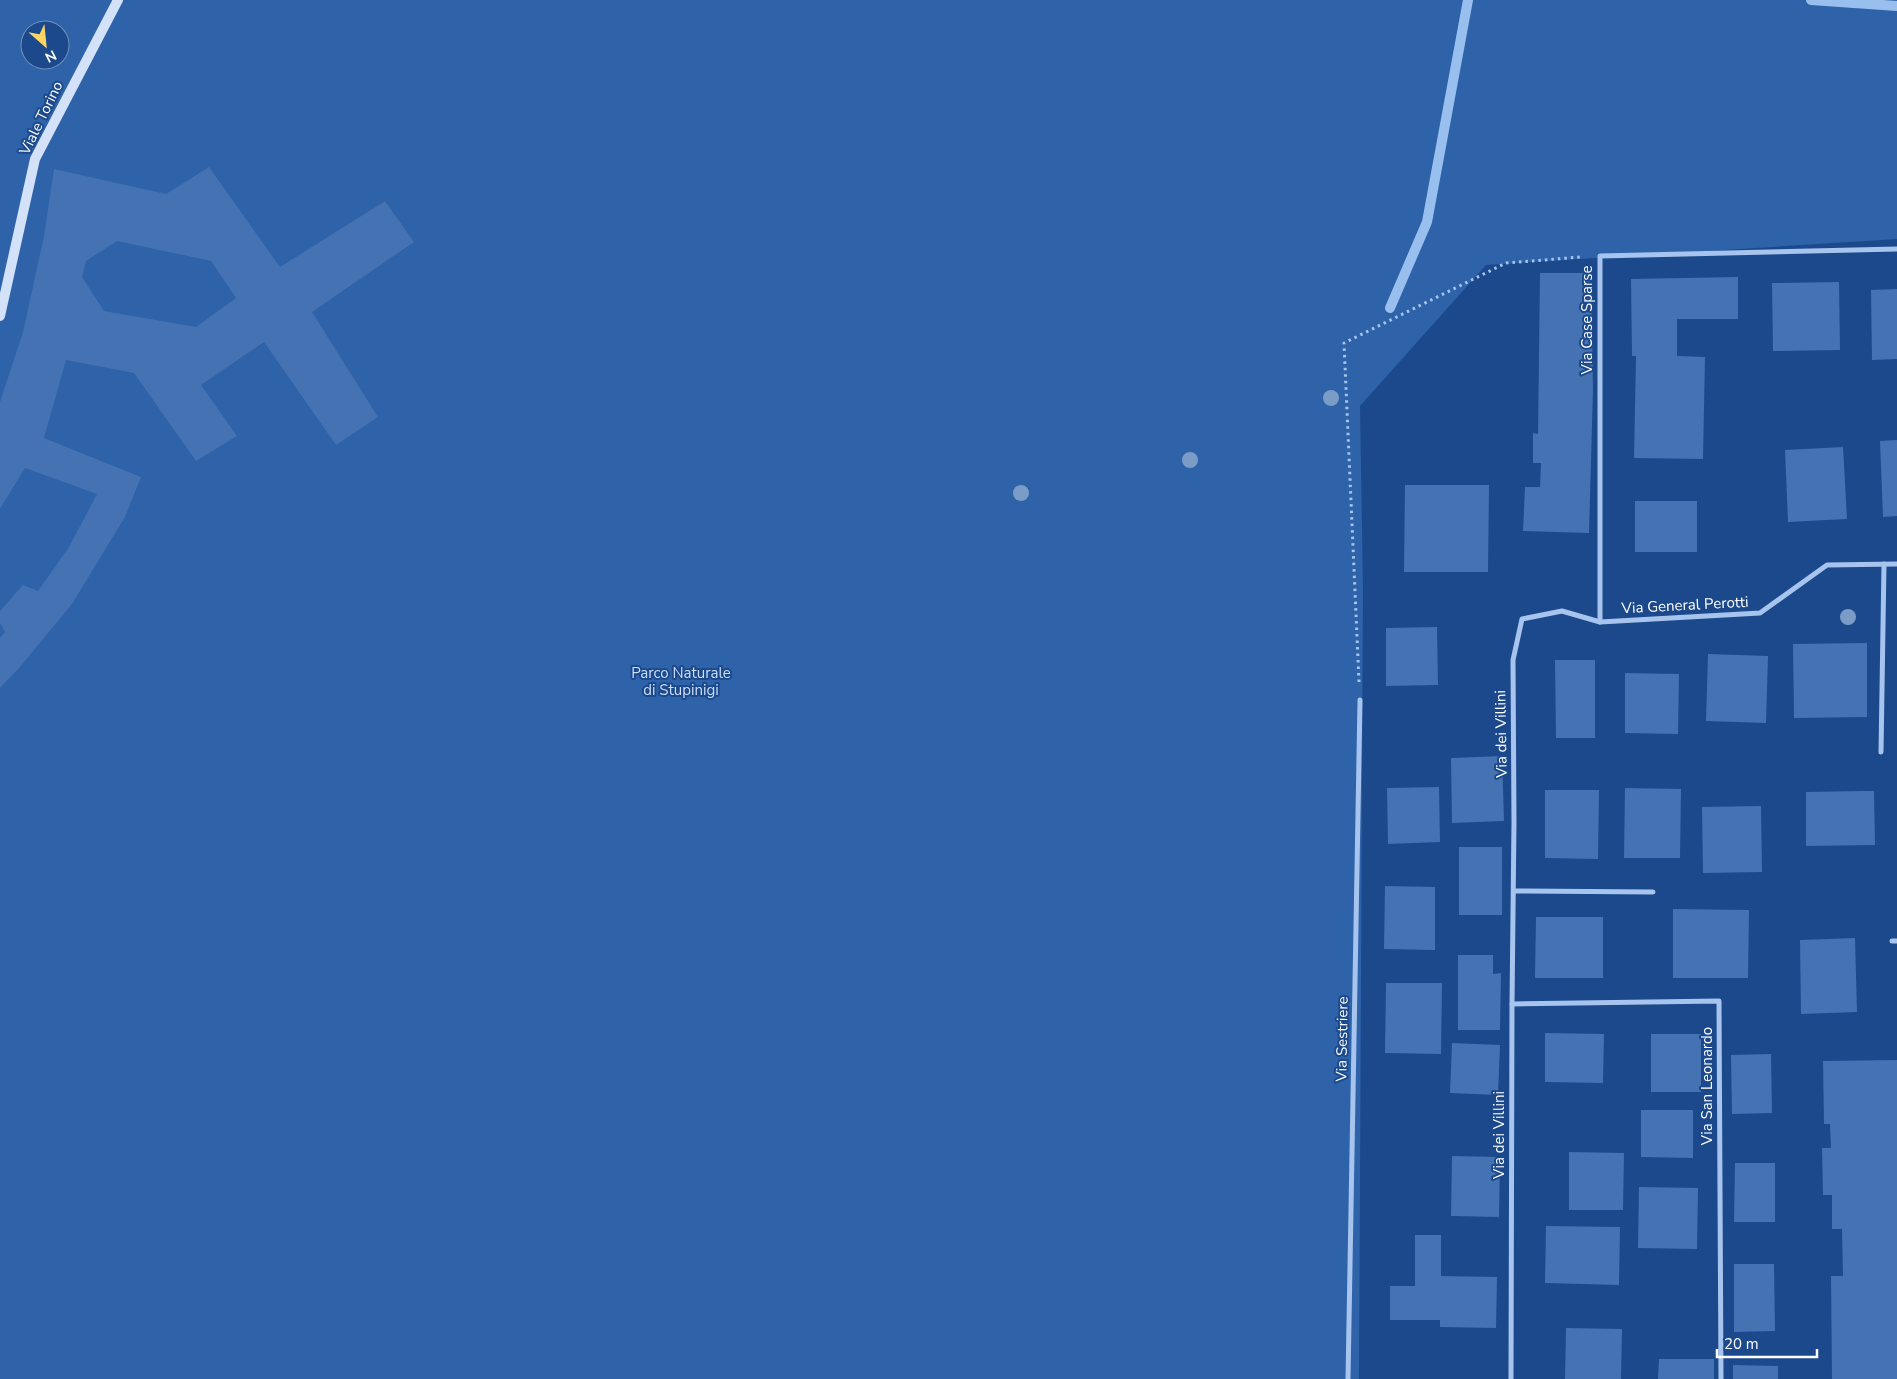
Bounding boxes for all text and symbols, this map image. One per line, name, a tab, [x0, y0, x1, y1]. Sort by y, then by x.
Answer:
north arrow	[20, 20, 70, 70]
text: N	[42, 45, 60, 67]
street label: Viale Torino	[14, 78, 68, 159]
street label: Via Case Sparse	[1577, 266, 1597, 375]
street label: Via General Perotti	[1620, 592, 1749, 618]
park label: Parco Naturale di Stupinigi	[631, 663, 731, 700]
street label: Via dei Villini	[1490, 690, 1512, 779]
street label: Via Sestriere	[1331, 996, 1353, 1083]
street label: Via San Leonardo	[1697, 1027, 1717, 1146]
street label: Via dei Villini	[1489, 1091, 1509, 1180]
scale bar	[1717, 1326, 1817, 1358]
text: 20 m	[1724, 1334, 1759, 1354]

